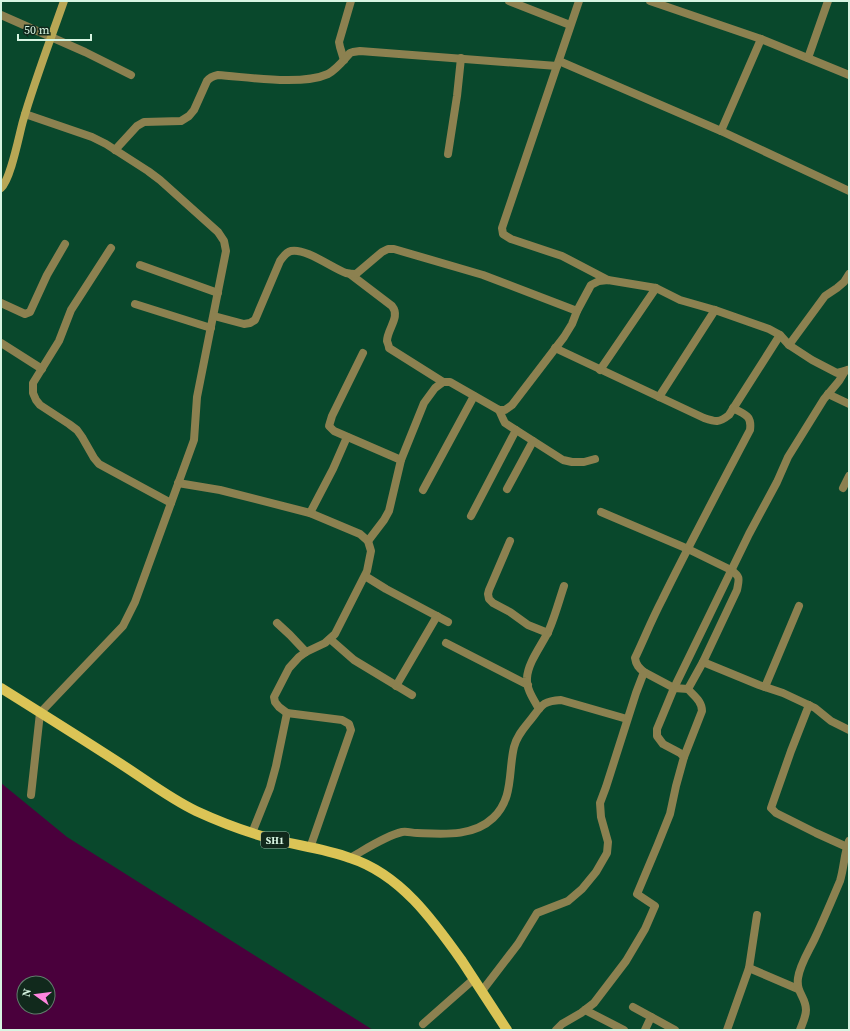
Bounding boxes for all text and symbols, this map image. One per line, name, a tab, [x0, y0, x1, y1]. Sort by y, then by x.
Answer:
scale bar	[18, 16, 91, 42]
text: 50 m	[24, 22, 50, 38]
road number: SH1	[261, 832, 289, 848]
north arrow	[16, 975, 56, 1015]
text: N	[19, 987, 35, 998]

